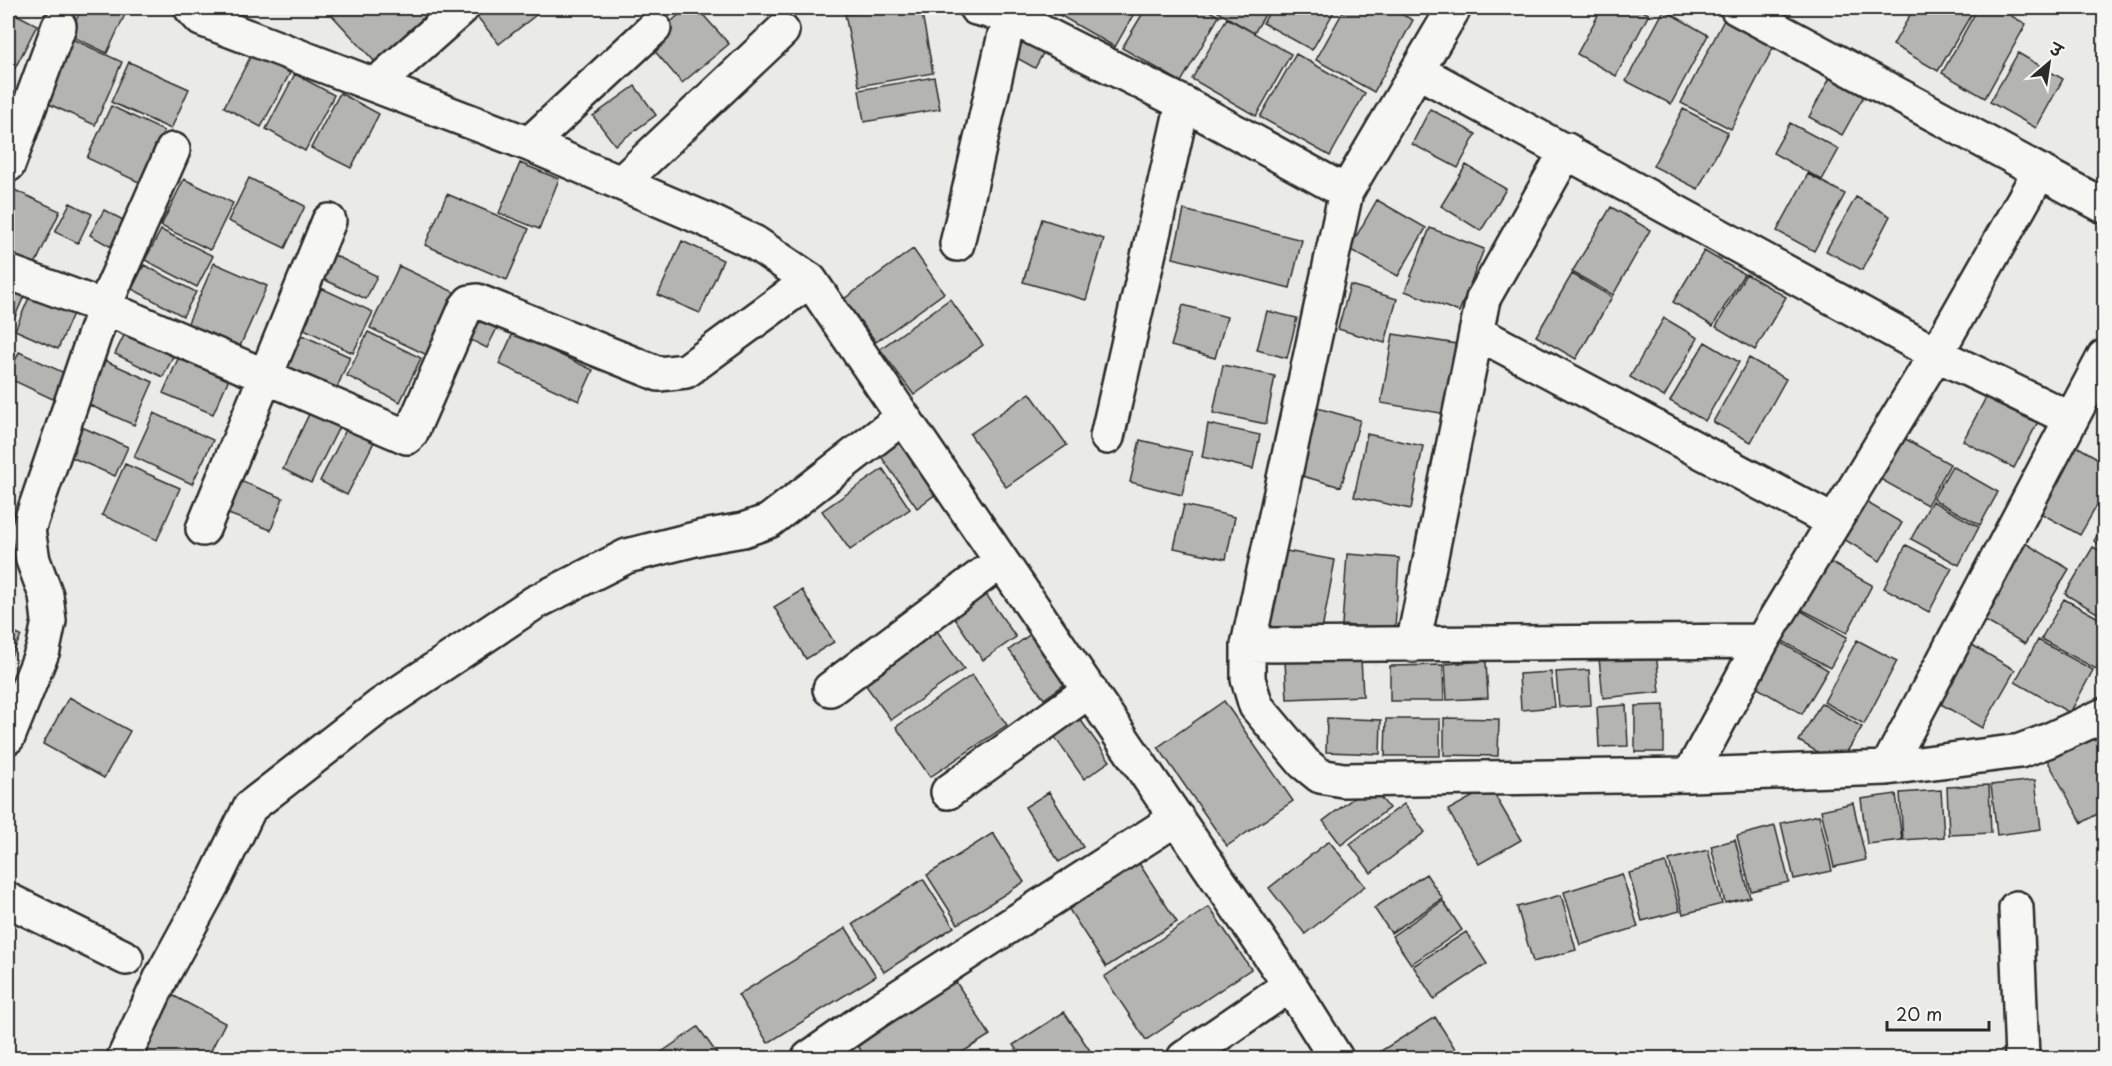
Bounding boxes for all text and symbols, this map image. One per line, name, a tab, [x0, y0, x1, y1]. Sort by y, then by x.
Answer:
north arrow	[2019, 33, 2079, 93]
text: उ	[2045, 35, 2068, 63]
scale bar	[1887, 994, 1989, 1032]
text: 20 m	[1896, 1000, 1942, 1027]

